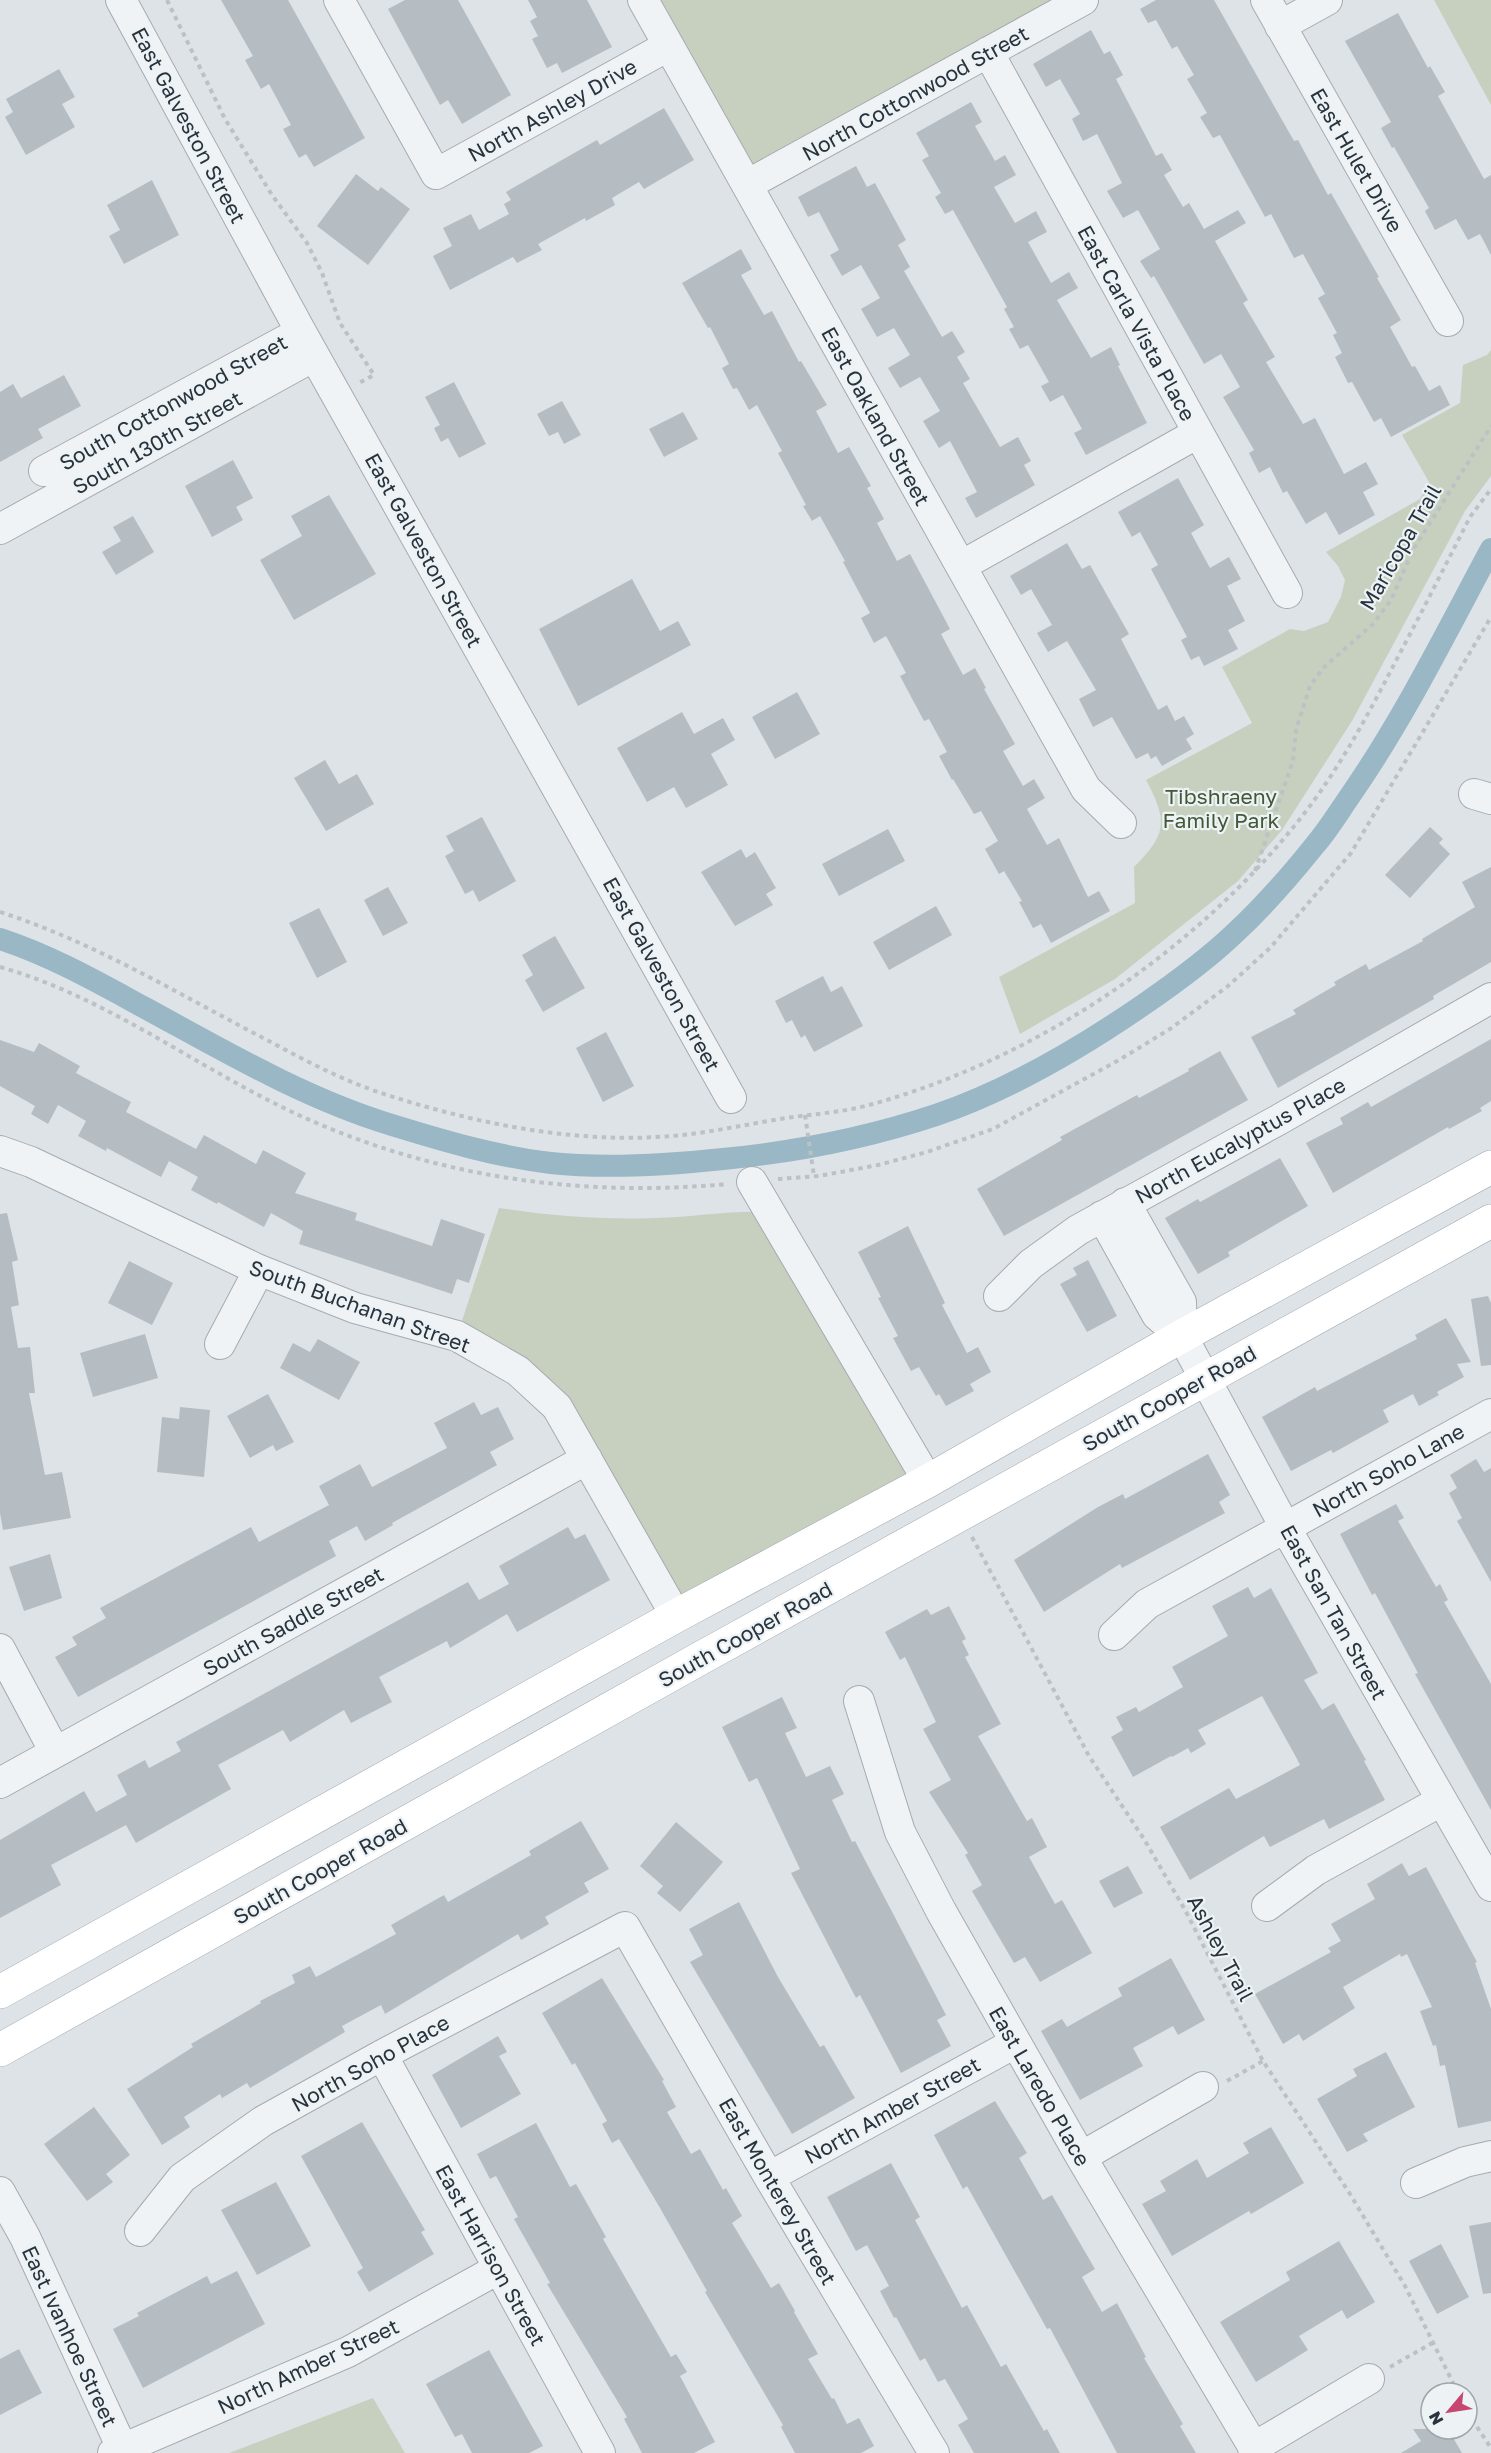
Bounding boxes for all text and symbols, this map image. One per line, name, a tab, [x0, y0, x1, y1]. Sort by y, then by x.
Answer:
street label: North Cottonwood Street	[797, 20, 1033, 166]
street label: East Galveston Street	[126, 23, 252, 227]
street label: North Ashley Drive	[463, 53, 641, 167]
street label: East Hulet Drive	[1305, 83, 1409, 237]
street label: East Carla Vista Place	[1072, 221, 1202, 425]
street label: East Oakland Street	[816, 322, 936, 510]
street label: South Cottonwood Street	[55, 328, 291, 476]
street label: South 130th Street	[68, 385, 246, 499]
street label: East Galveston Street	[360, 448, 488, 652]
street label: Maricopa Trail	[1353, 479, 1447, 615]
park label: Tibshraeny Family Park	[1163, 783, 1280, 833]
street label: East Galveston Street	[598, 872, 726, 1076]
street label: North Eucalyptus Place	[1130, 1071, 1350, 1209]
street label: South Buchanan Street	[246, 1254, 474, 1358]
street label: South Cooper Road	[1078, 1339, 1260, 1457]
street label: North Soho Lane	[1307, 1417, 1469, 1523]
street label: East San Tan Street	[1275, 1520, 1393, 1704]
street label: South Saddle Street	[198, 1561, 388, 1681]
street label: South Cooper Road	[654, 1575, 836, 1693]
street label: South Cooper Road	[229, 1812, 411, 1930]
street label: Ashley Trail	[1182, 1890, 1260, 2006]
street label: East Laredo Place	[984, 2001, 1096, 2171]
street label: North Soho Place	[287, 2009, 453, 2117]
street label: North Amber Street	[800, 2051, 984, 2169]
street label: East Monterey Street	[714, 2093, 842, 2289]
street label: East Harrison Street	[430, 2160, 552, 2350]
street label: East Ivanhoe Street	[17, 2241, 123, 2431]
street label: North Amber Street	[213, 2313, 403, 2419]
north arrow	[1419, 2381, 1479, 2441]
text: N	[1424, 2408, 1448, 2428]

